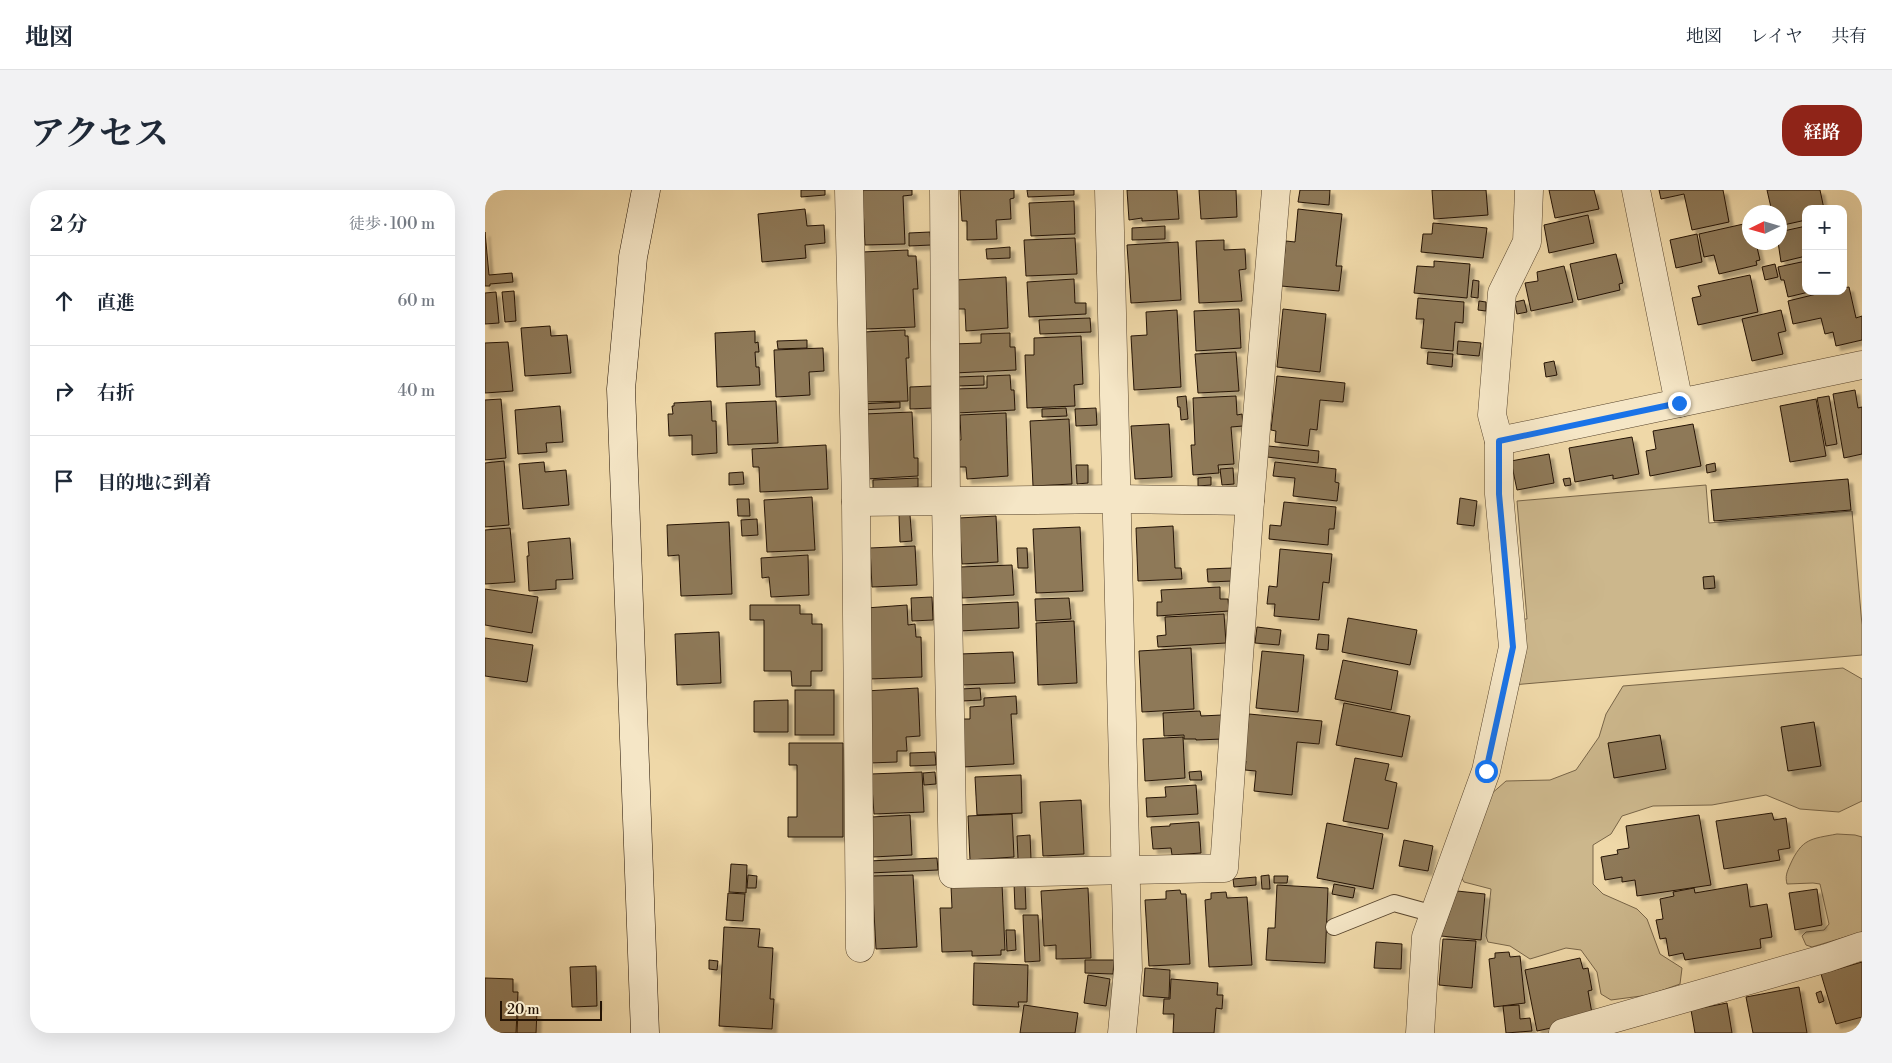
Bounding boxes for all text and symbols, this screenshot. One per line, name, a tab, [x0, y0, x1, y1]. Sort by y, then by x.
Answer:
text: 地図	[25, 23, 73, 53]
text: 地図	[1686, 25, 1722, 48]
text: レイヤ	[1750, 25, 1803, 48]
text: 共有	[1831, 25, 1867, 48]
button: 経路	[1782, 105, 1862, 156]
text: アクセス	[30, 113, 169, 156]
north arrow	[1742, 205, 1787, 250]
map controls	[1802, 205, 1847, 295]
button: +	[1802, 205, 1847, 250]
text: 2 分	[50, 212, 88, 238]
text: 徒歩 · 100 m	[349, 214, 435, 234]
button: −	[1802, 250, 1847, 295]
icon: ahead	[50, 287, 78, 315]
text: 直進	[97, 291, 135, 315]
text: 60 m	[397, 291, 435, 311]
icon: right	[50, 377, 78, 405]
text: 右折	[97, 381, 135, 405]
text: 40 m	[398, 381, 435, 401]
route end	[1668, 392, 1691, 415]
icon: arrive	[50, 467, 78, 495]
text: 目的地に到着	[97, 471, 211, 495]
route start	[1475, 760, 1498, 783]
scale bar	[500, 998, 603, 1021]
text: 20 m	[507, 1001, 539, 1019]

